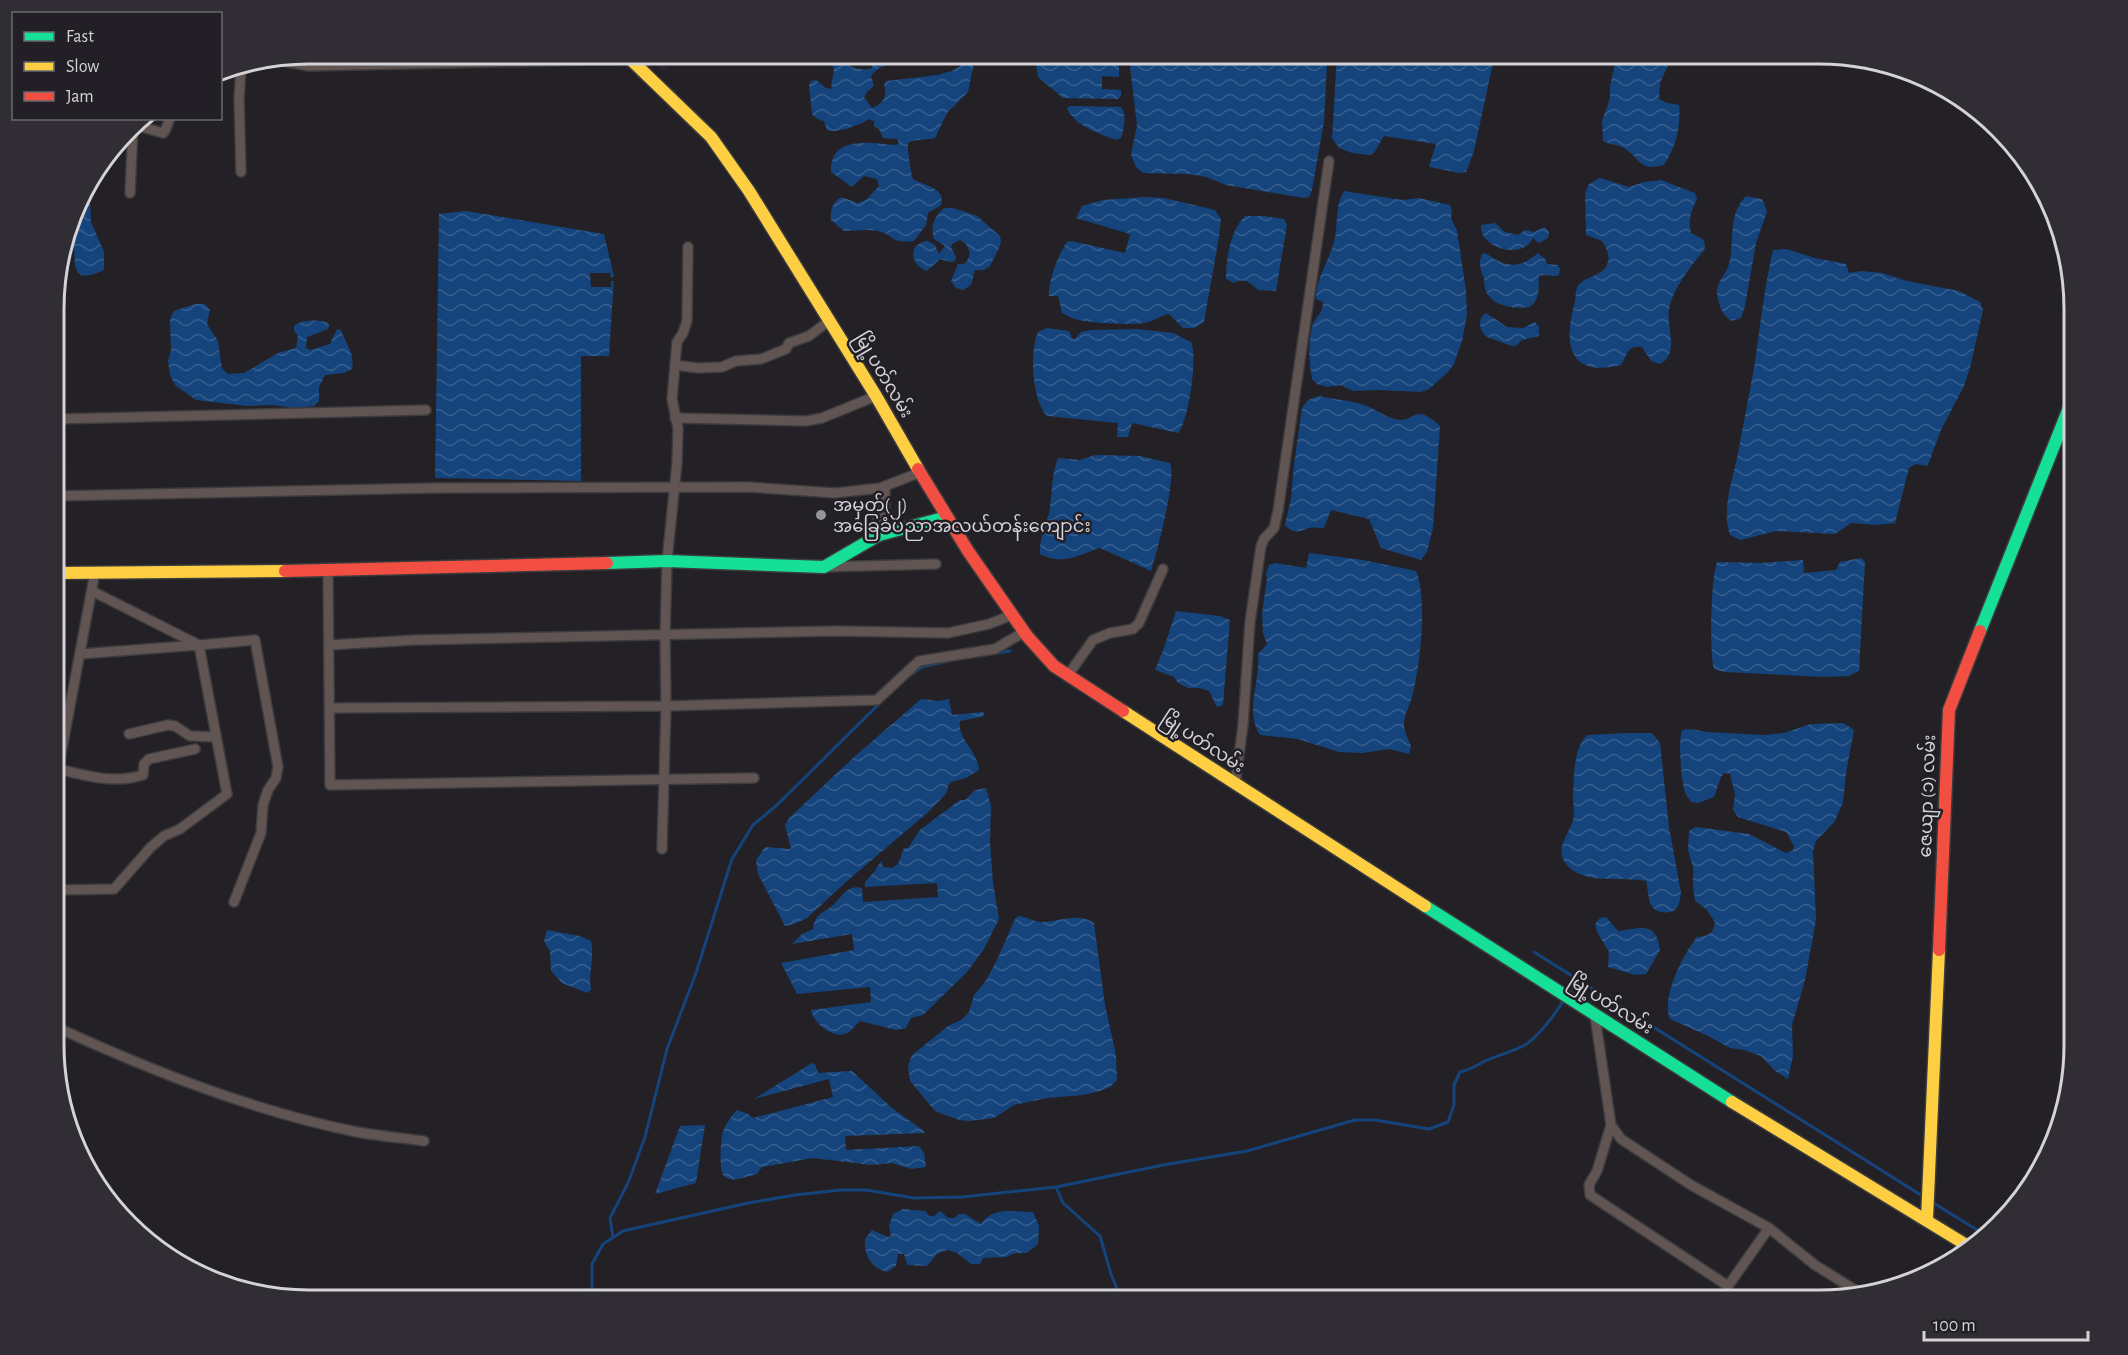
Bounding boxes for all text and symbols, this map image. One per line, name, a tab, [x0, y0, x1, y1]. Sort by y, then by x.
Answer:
legend	[12, 12, 222, 120]
text: Fast	[66, 28, 94, 46]
text: Slow	[66, 58, 99, 76]
text: Jam	[66, 88, 94, 106]
street label: မြို့ပတ်လမ်း	[846, 327, 921, 424]
place label: အမှတ်(၂) အခြေခံပညာအလယ်တန်းကျောင်း	[833, 492, 1091, 541]
marker: အမှတ်(၂) အခြေခံပညာအလယ်တန်းကျောင်း	[814, 508, 828, 522]
street label: မြို့ပတ်လမ်း	[1155, 704, 1251, 781]
street label: ဇေယျာ (၁) လမ်း	[1912, 734, 1944, 858]
street label: မြို့ပတ်လမ်း	[1562, 967, 1659, 1042]
scale bar	[1924, 1304, 2088, 1342]
text: 100 m	[1933, 1317, 1976, 1335]

